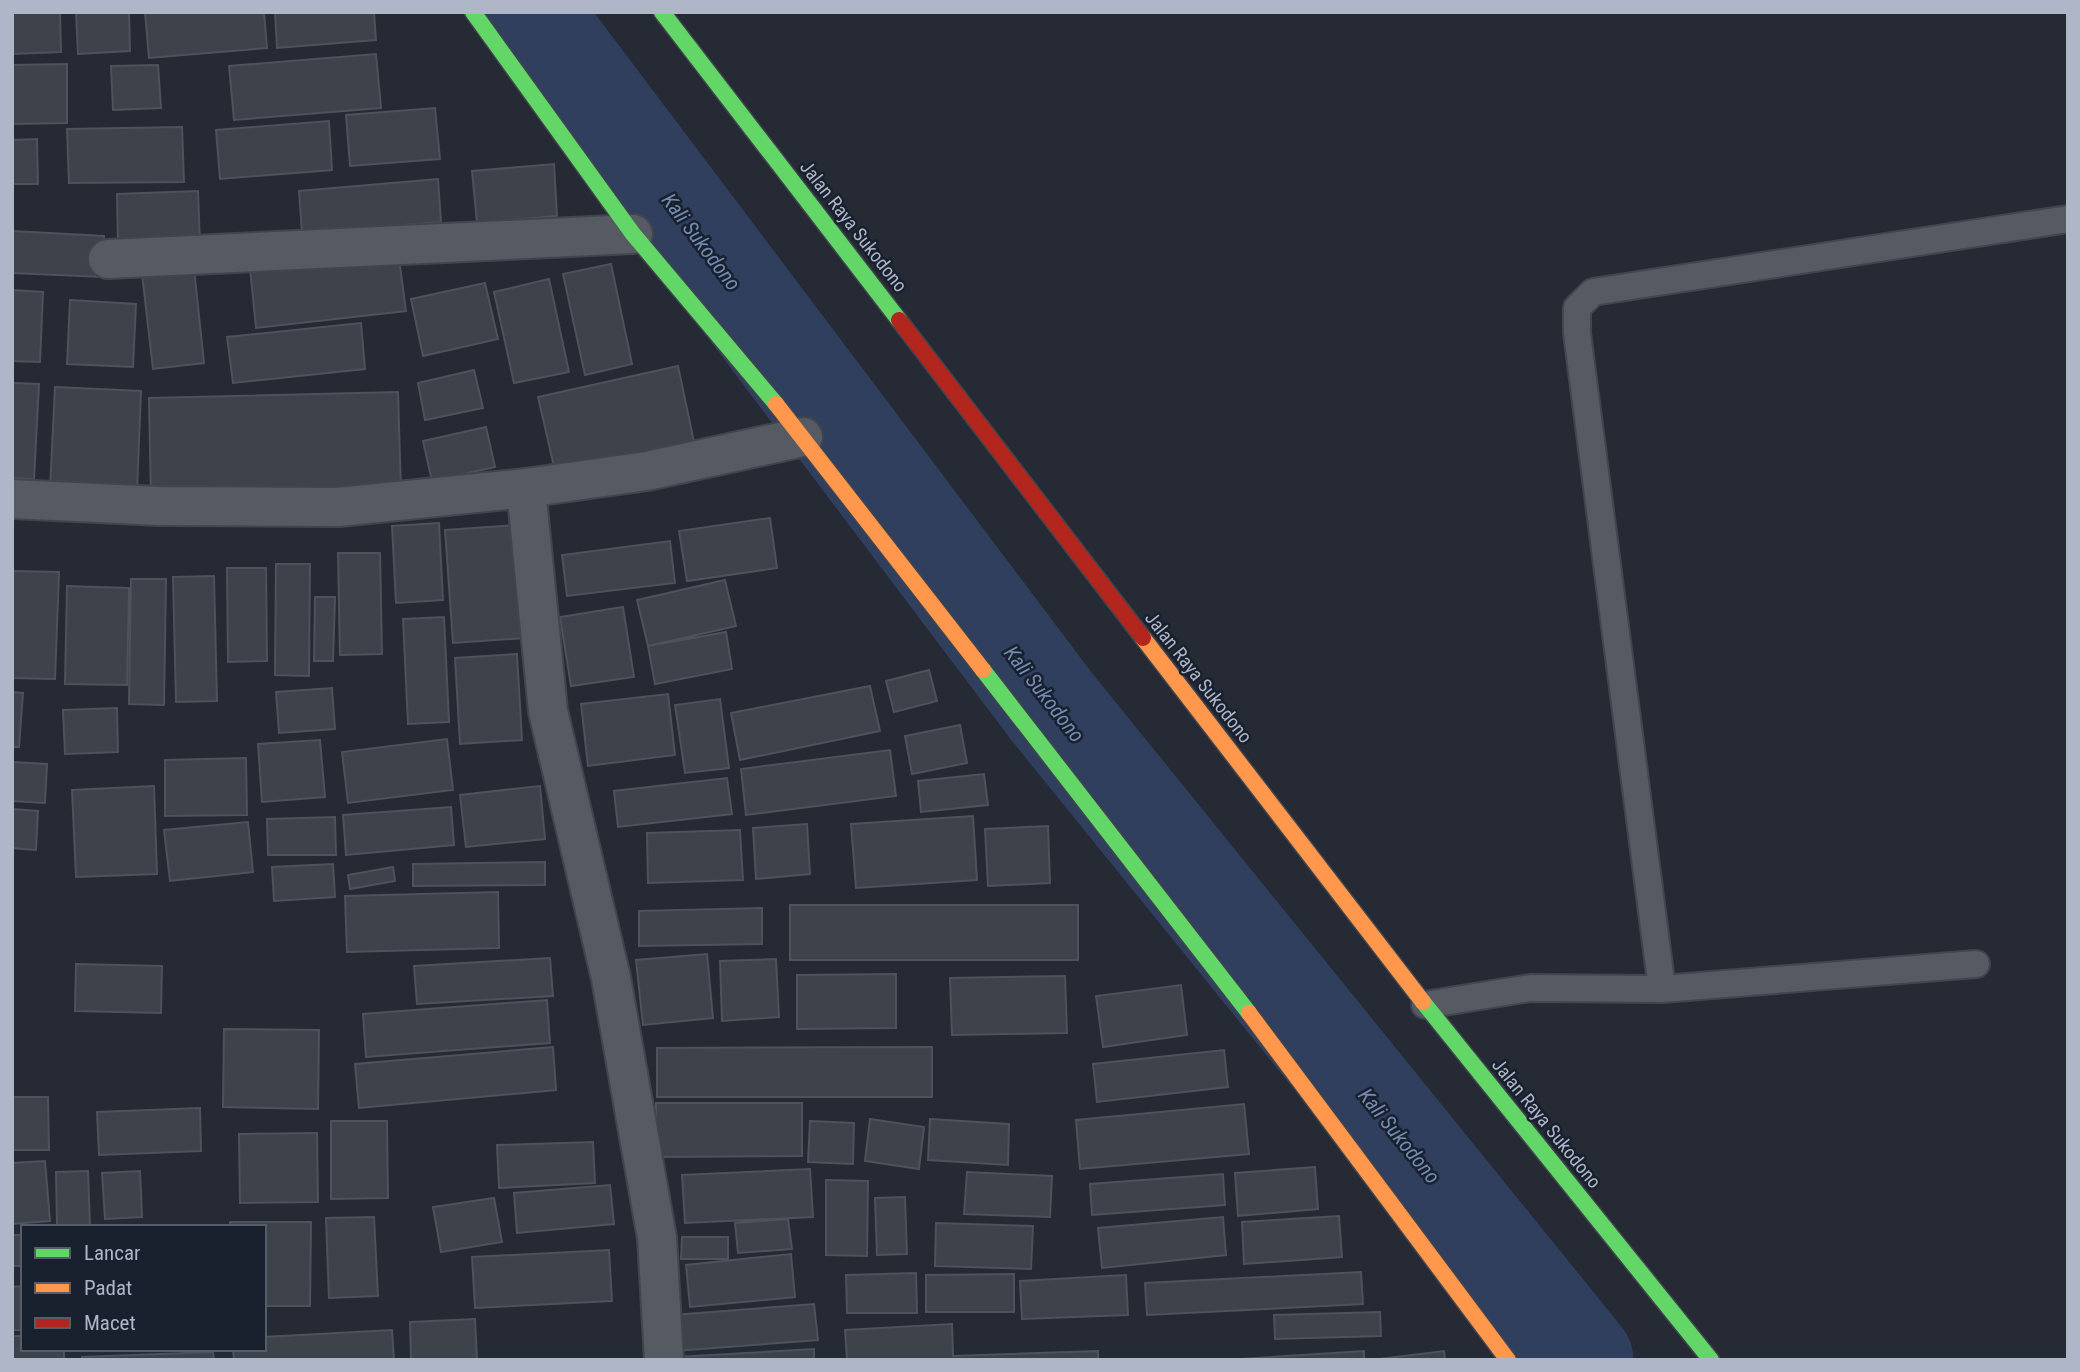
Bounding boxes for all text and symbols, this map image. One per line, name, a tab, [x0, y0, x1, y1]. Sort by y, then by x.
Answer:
street label: Jalan Raya Sukodono	[795, 156, 912, 297]
water label: Kali Sukodono	[657, 189, 745, 295]
street label: Jalan Raya Sukodono	[1140, 607, 1257, 748]
water label: Kali Sukodono	[999, 641, 1089, 747]
street label: Jalan Raya Sukodono	[1487, 1054, 1606, 1193]
water label: Kali Sukodono	[1353, 1084, 1445, 1188]
legend	[21, 1225, 266, 1351]
text: Lancar	[84, 1241, 140, 1265]
text: Padat	[84, 1276, 132, 1300]
text: Macet	[84, 1311, 136, 1335]

